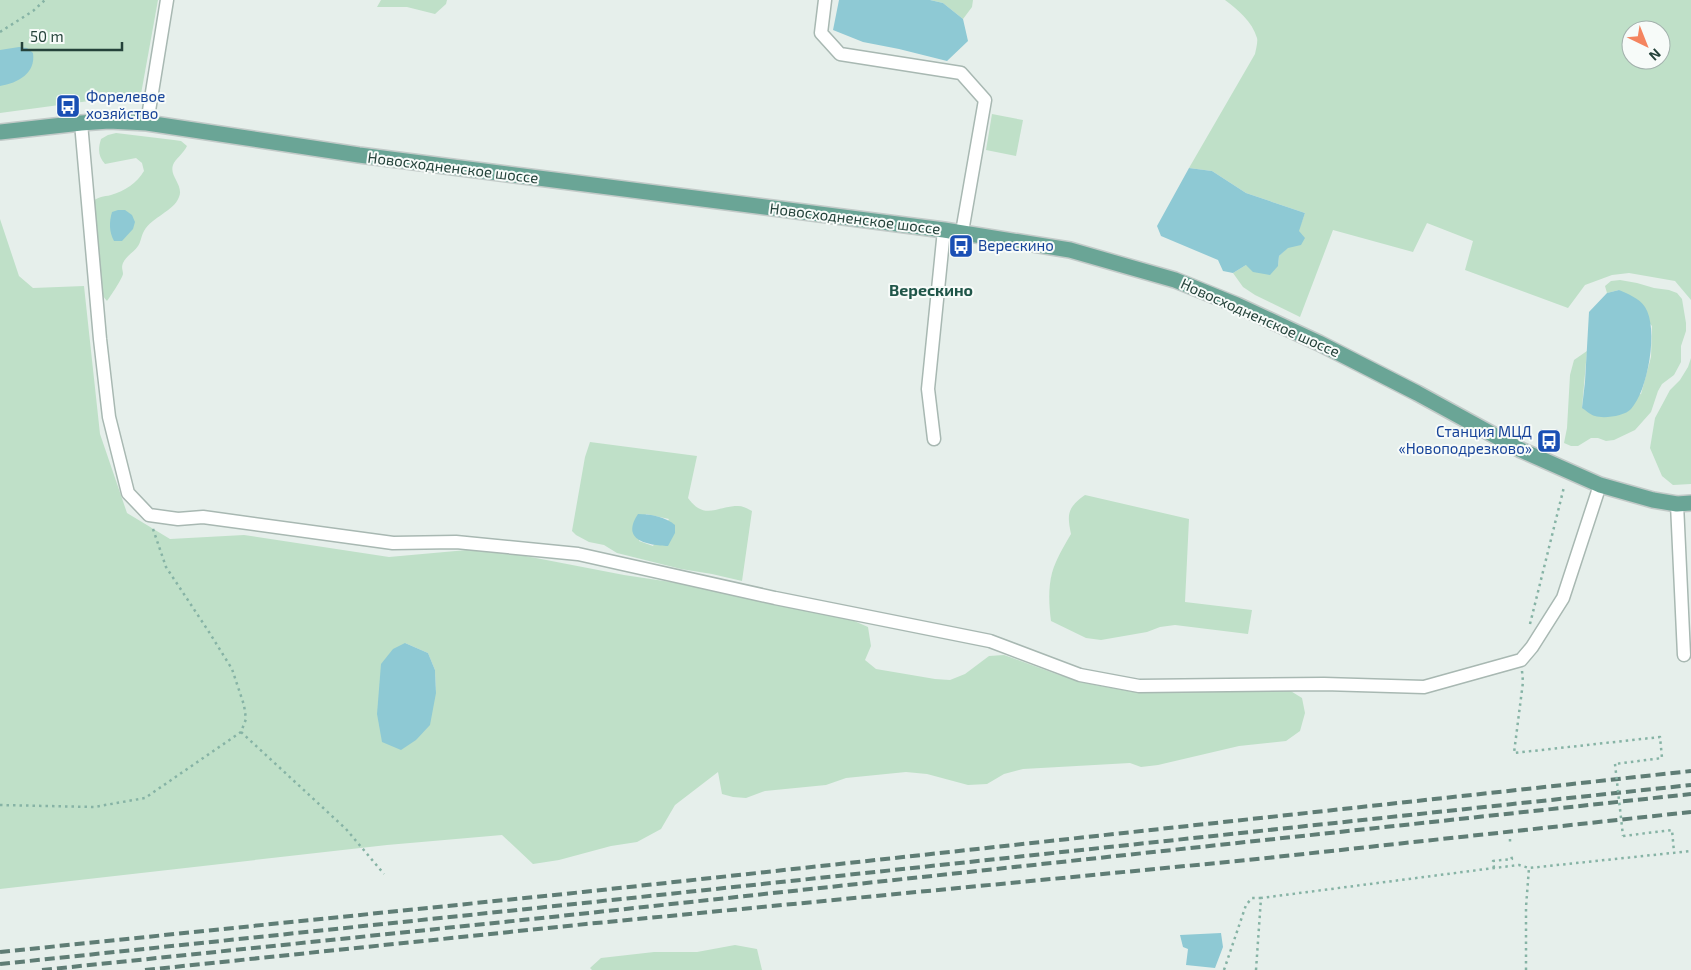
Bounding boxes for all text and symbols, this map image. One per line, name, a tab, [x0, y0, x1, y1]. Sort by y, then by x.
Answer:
scale bar	[22, 20, 122, 52]
north arrow	[1621, 20, 1671, 70]
text: 50 m	[30, 27, 64, 45]
text: N	[1646, 45, 1665, 65]
place label: Форелевое хозяйство	[86, 87, 165, 122]
bus stop icon: Форелевое хозяйство	[55, 93, 81, 119]
street label: Новосходненское шоссе	[367, 148, 540, 186]
street label: Новосходненское шоссе	[769, 199, 942, 237]
bus stop icon: Верескино	[948, 233, 974, 259]
place label: Верескино	[978, 236, 1054, 254]
street label: Новосходненское шоссе	[1178, 274, 1343, 360]
district label: Верескино	[889, 280, 973, 299]
place label: Станция МЦД «Новоподрезково»	[1399, 422, 1532, 457]
bus stop icon: Станция МЦД «Новоподрезково»	[1536, 428, 1562, 454]

